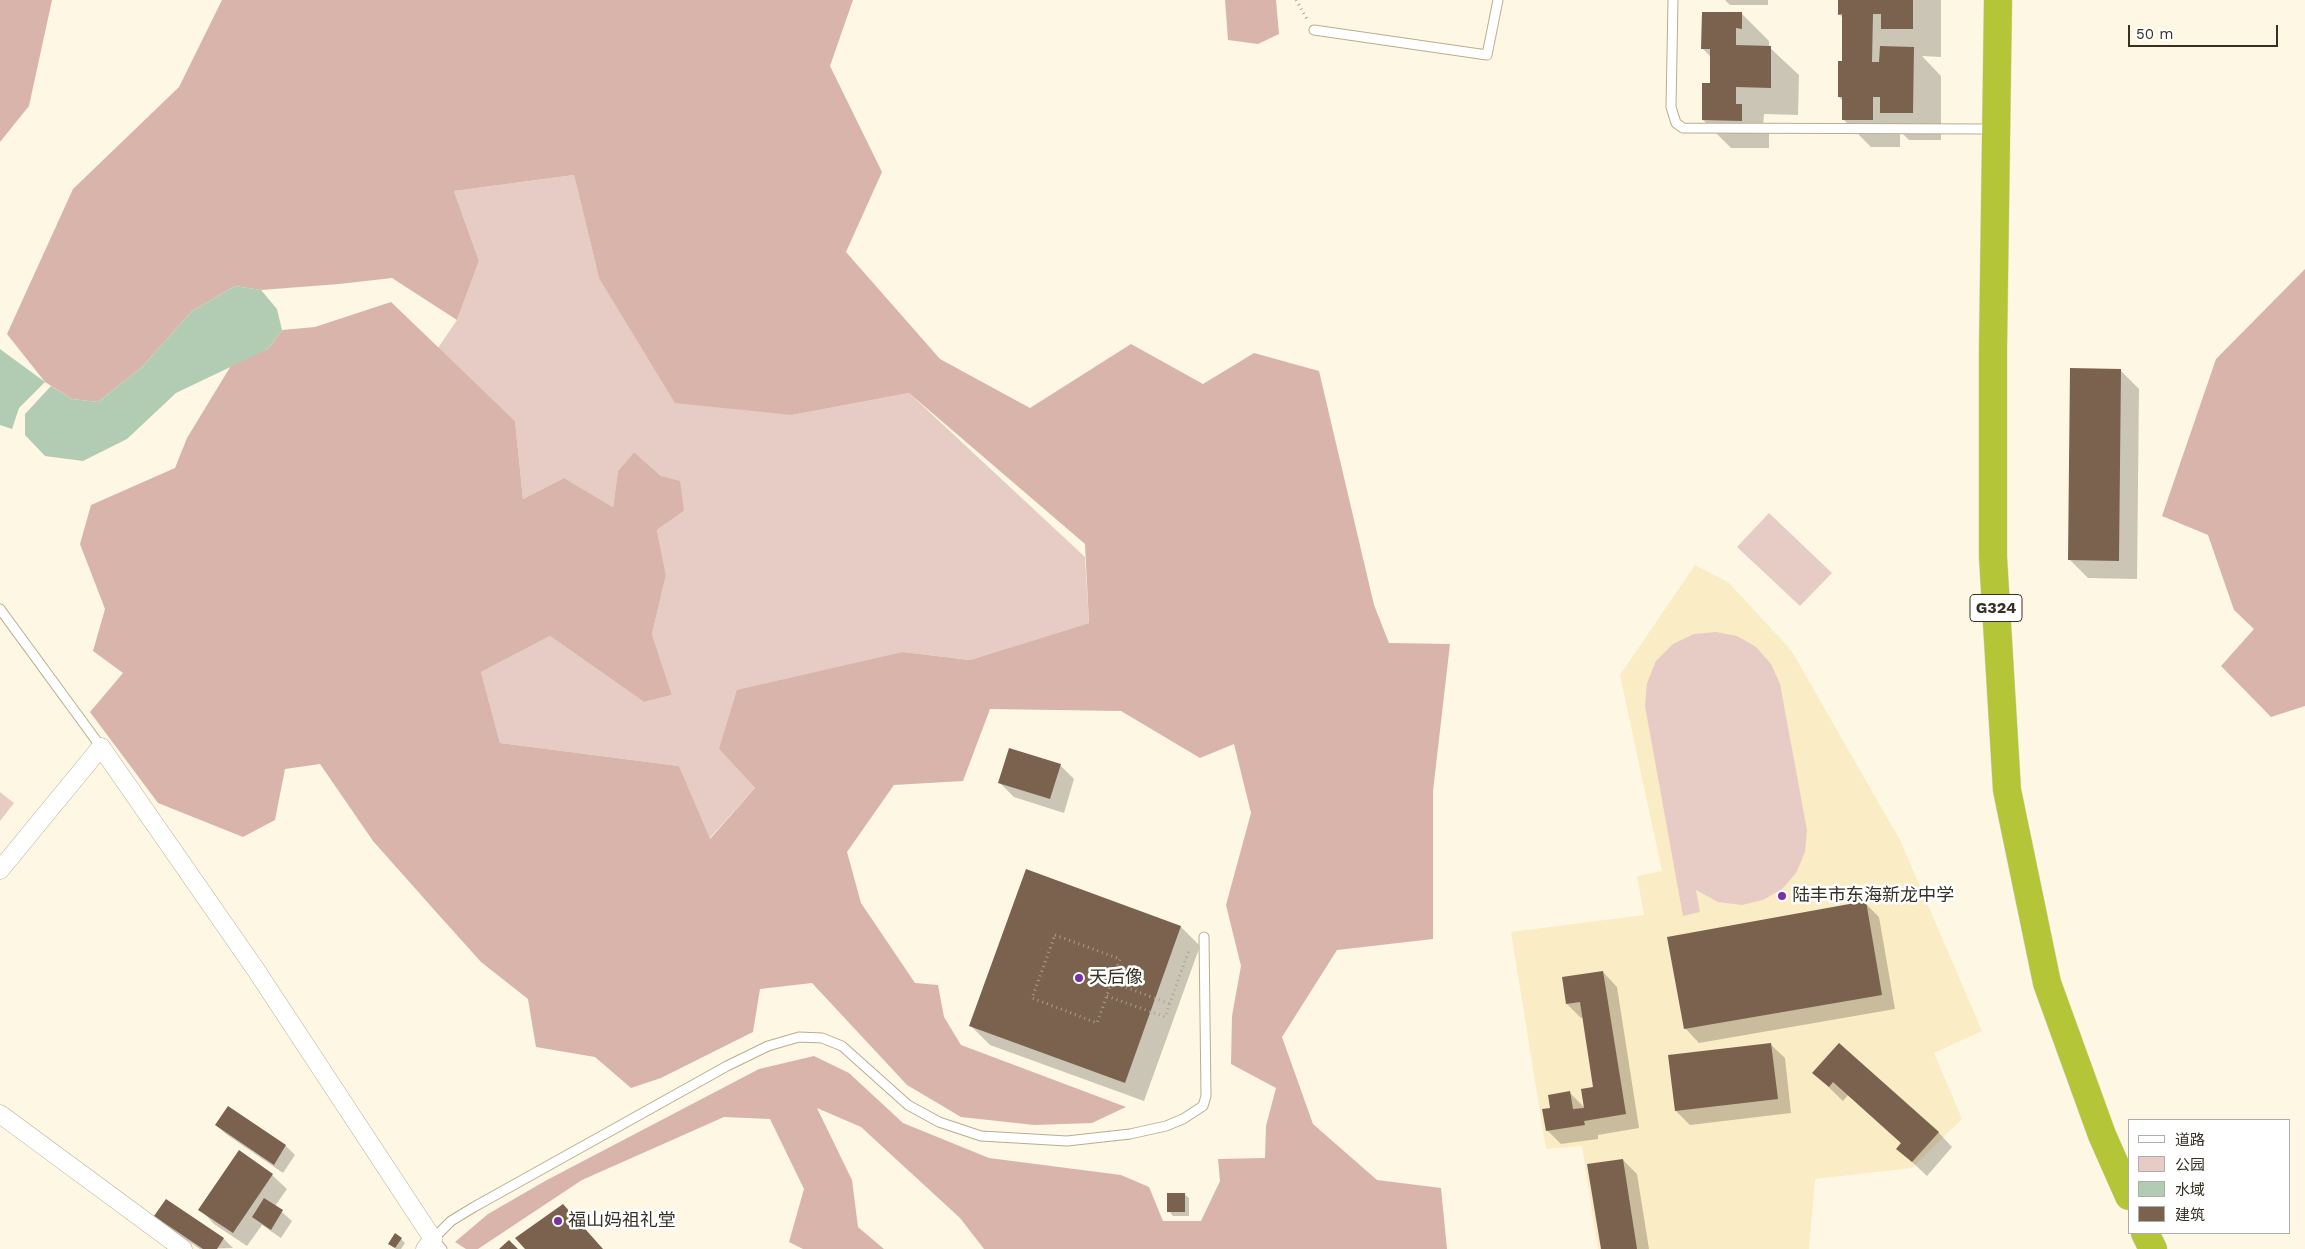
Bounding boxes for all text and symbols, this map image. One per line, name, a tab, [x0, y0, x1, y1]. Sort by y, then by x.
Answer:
scale bar	[2130, 15, 2280, 47]
text: 50 m	[2136, 25, 2173, 43]
road number: G324	[1970, 594, 2022, 622]
place label: 陆丰市东海新龙中学	[1792, 885, 1954, 907]
marker: 陆丰市东海新龙中学	[1776, 890, 1788, 902]
place label: 天后像	[1089, 967, 1143, 989]
marker: 天后像	[1073, 972, 1085, 984]
legend	[2128, 1119, 2290, 1234]
text: 道路	[2175, 1131, 2205, 1149]
text: 公园	[2175, 1156, 2205, 1174]
text: 水域	[2175, 1181, 2205, 1199]
text: 建筑	[2175, 1206, 2205, 1224]
place label: 福山妈祖礼堂	[568, 1210, 676, 1232]
marker: 福山妈祖礼堂	[552, 1215, 564, 1227]

